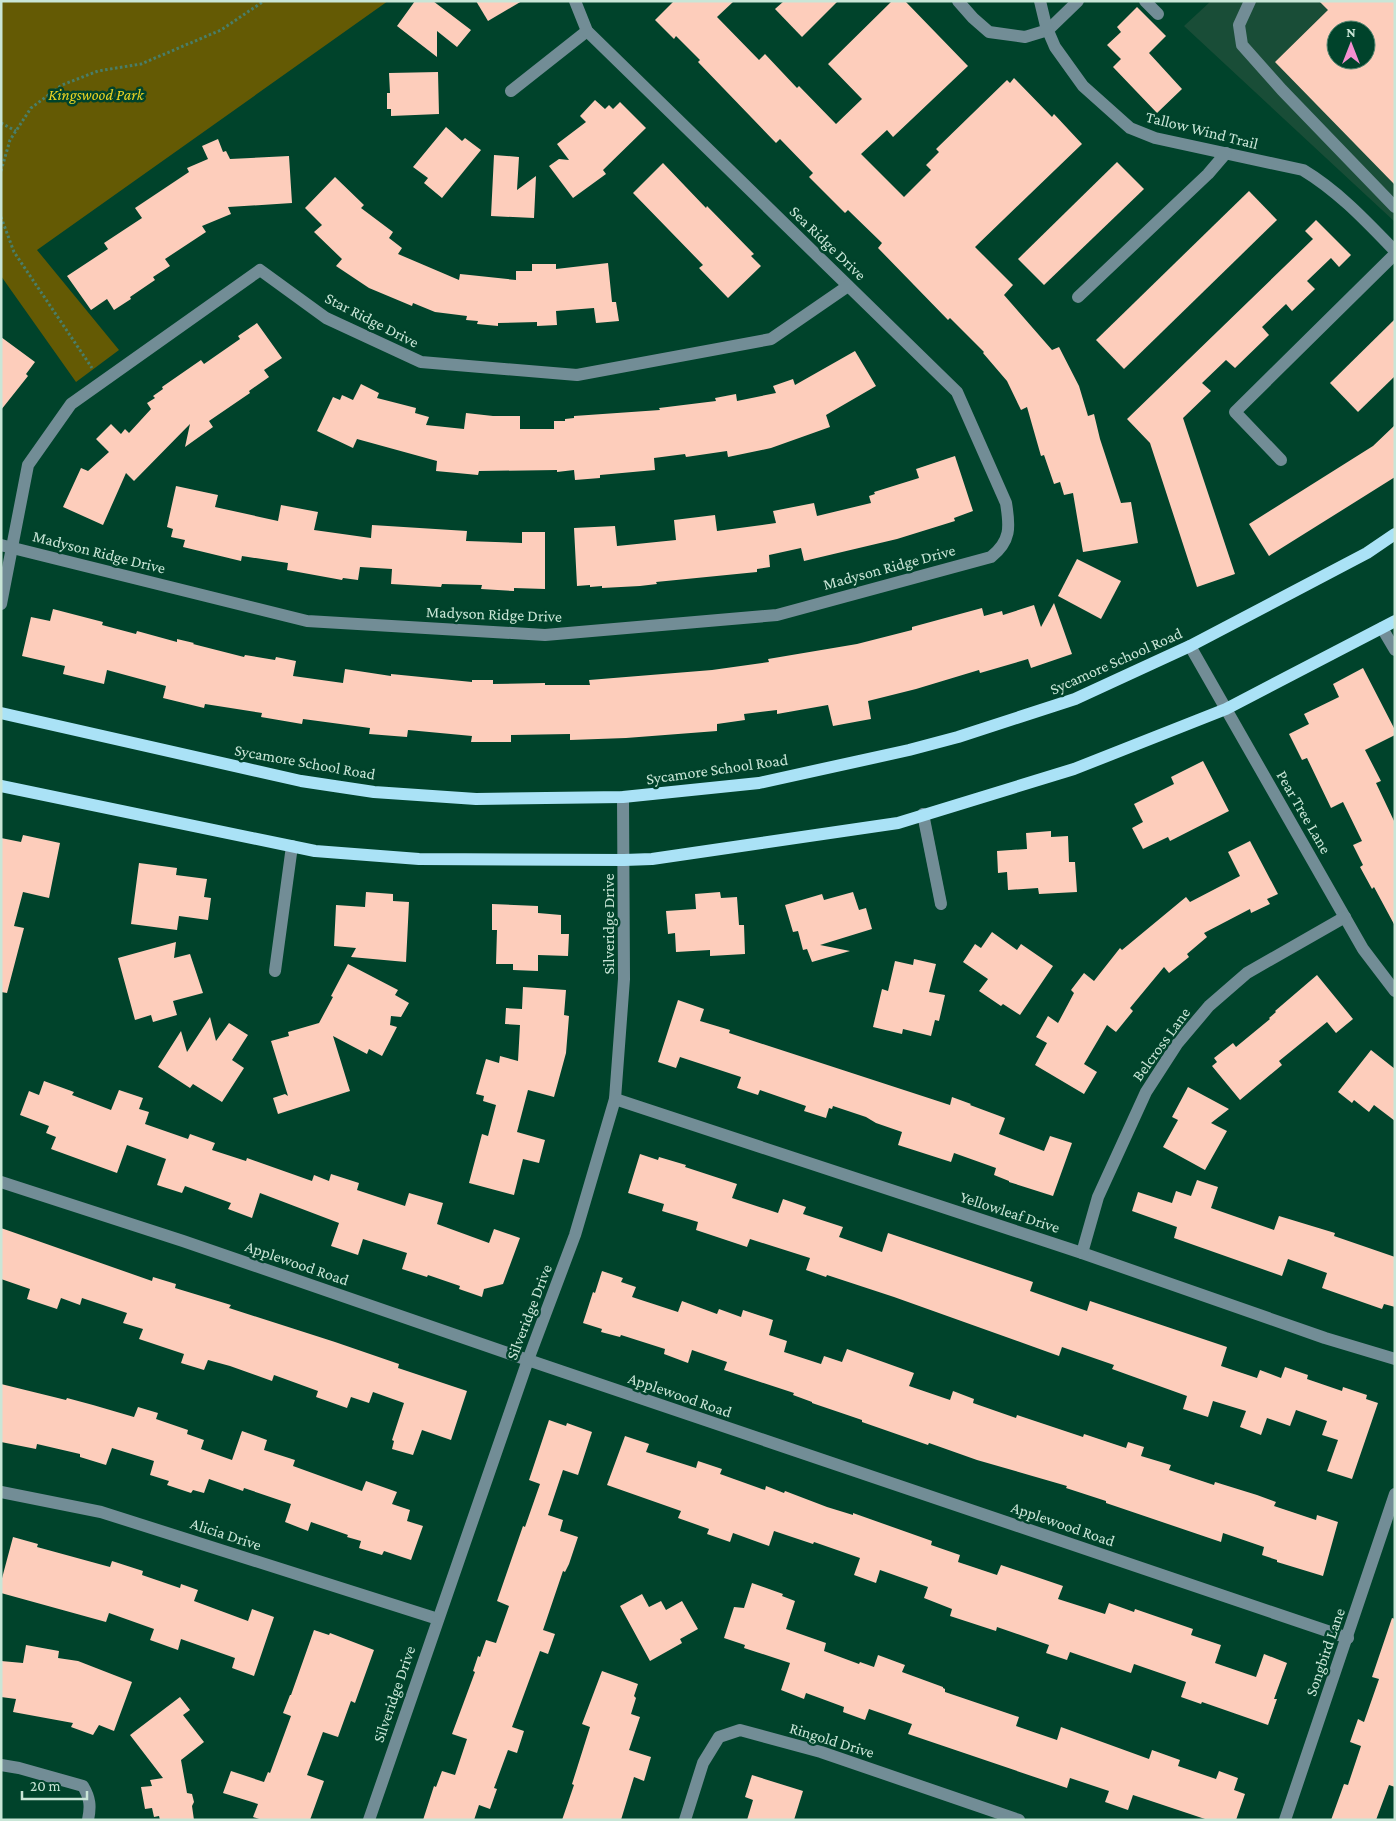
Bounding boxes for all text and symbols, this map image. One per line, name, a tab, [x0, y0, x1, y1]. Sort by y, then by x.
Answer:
north arrow	[1326, 20, 1376, 70]
text: N	[1346, 24, 1356, 40]
park label: Kingswood Park	[48, 86, 145, 104]
street label: Tallow Wind Trail	[1144, 108, 1260, 152]
street label: Sea Ridge Drive	[786, 203, 869, 284]
street label: Star Ridge Drive	[322, 289, 422, 352]
street label: Madyson Ridge Drive	[31, 527, 167, 578]
street label: Madyson Ridge Drive	[821, 541, 957, 594]
street label: Madyson Ridge Drive	[426, 603, 562, 626]
street label: Sycamore School Road	[1047, 624, 1186, 699]
street label: Sycamore School Road	[233, 741, 377, 784]
street label: Sycamore School Road	[645, 751, 790, 788]
street label: Pear Tree Lane	[1273, 767, 1335, 857]
street label: Silveridge Drive	[600, 874, 618, 974]
street label: Belcross Lane	[1129, 1004, 1193, 1084]
street label: Yellowleaf Drive	[958, 1188, 1062, 1236]
street label: Applewood Road	[243, 1237, 352, 1290]
street label: Silveridge Drive	[503, 1262, 556, 1363]
street label: Applewood Road	[626, 1369, 735, 1422]
street label: Applewood Road	[1009, 1498, 1118, 1551]
street label: Alicia Drive	[188, 1515, 264, 1553]
street label: Songbird Lane	[1302, 1606, 1349, 1699]
street label: Silveridge Drive	[370, 1644, 419, 1745]
street label: Ringold Drive	[787, 1719, 876, 1762]
scale bar	[22, 1768, 88, 1800]
text: 20 m	[30, 1778, 61, 1794]

